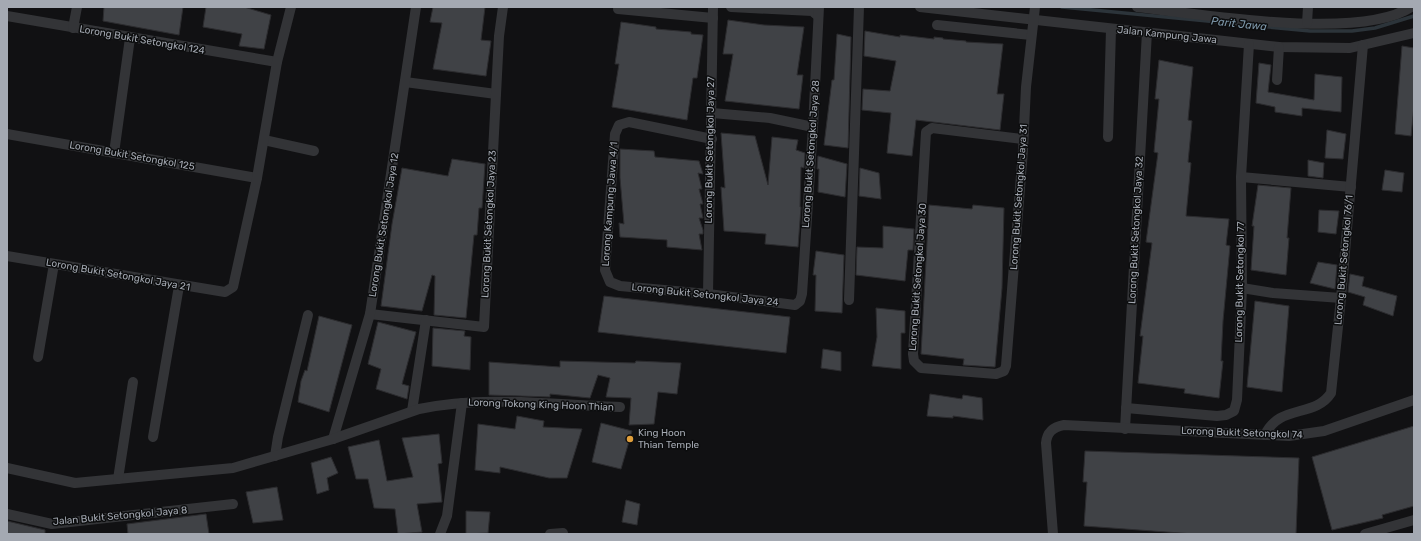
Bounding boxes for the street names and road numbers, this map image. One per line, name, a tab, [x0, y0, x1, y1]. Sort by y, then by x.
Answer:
street label: Lorong Bukit Setongkol 124	[78, 23, 206, 57]
street label: Jalan Kampung Jawa	[1117, 24, 1217, 46]
street label: Lorong Bukit Setongkol Jaya 27	[703, 76, 717, 224]
street label: Lorong Bukit Setongkol Jaya 28	[800, 80, 822, 228]
street label: Lorong Bukit Setongkol Jaya 31	[1008, 124, 1030, 270]
street label: Lorong Bukit Setongkol 125	[68, 139, 196, 173]
street label: Lorong Kampung Jawa 4/1	[600, 141, 620, 267]
street label: Lorong Bukit Setongkol Jaya 23	[479, 150, 499, 298]
street label: Lorong Bukit Setongkol Jaya 12	[367, 152, 401, 298]
street label: Lorong Bukit Setongkol Jaya 32	[1126, 156, 1146, 304]
street label: Lorong Bukit Setongkol 76/1	[1332, 194, 1356, 326]
street label: Lorong Bukit Setongkol Jaya 30	[907, 203, 929, 351]
street label: Lorong Bukit Setongkol 77	[1233, 221, 1247, 343]
street label: Lorong Bukit Setongkol Jaya 21	[45, 256, 191, 294]
street label: Lorong Bukit Setongkol Jaya 24	[631, 281, 779, 309]
street label: Lorong Tokong King Hoon Thian	[468, 396, 614, 414]
street label: Lorong Bukit Setongkol 74	[1181, 425, 1303, 441]
street label: Jalan Bukit Setongkol Jaya 8	[52, 504, 188, 528]

